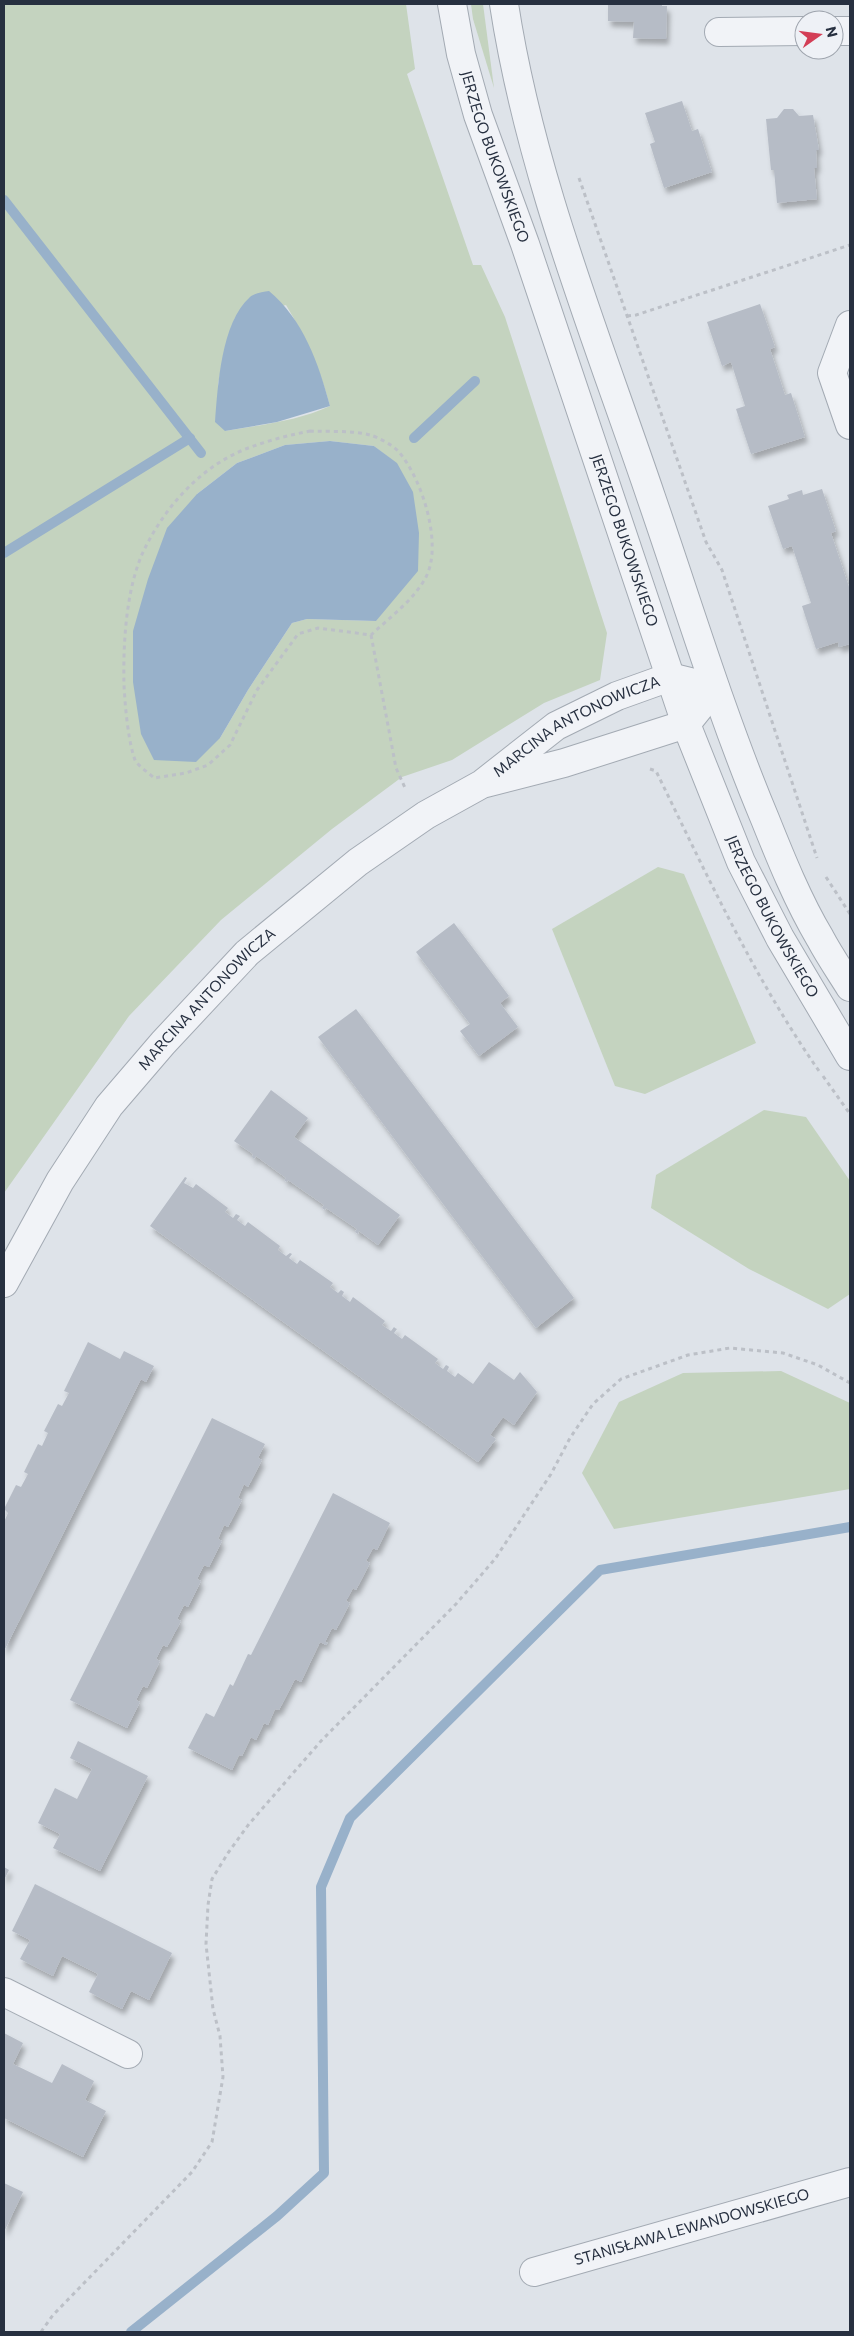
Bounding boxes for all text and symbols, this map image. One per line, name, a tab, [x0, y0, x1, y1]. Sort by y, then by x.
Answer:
north arrow	[794, 10, 844, 60]
text: N	[823, 25, 842, 39]
street label: JERZEGO BUKOWSKIEGO	[458, 68, 534, 245]
street label: JERZEGO BUKOWSKIEGO	[588, 451, 663, 629]
street label: MARCINA ANTONOWICZA	[489, 671, 662, 780]
street label: JERZEGO BUKOWSKIEGO	[723, 833, 823, 1000]
street label: MARCINA ANTONOWICZA	[134, 924, 278, 1073]
street label: STANISŁAWA LEWANDOWSKIEGO	[572, 2184, 811, 2268]

